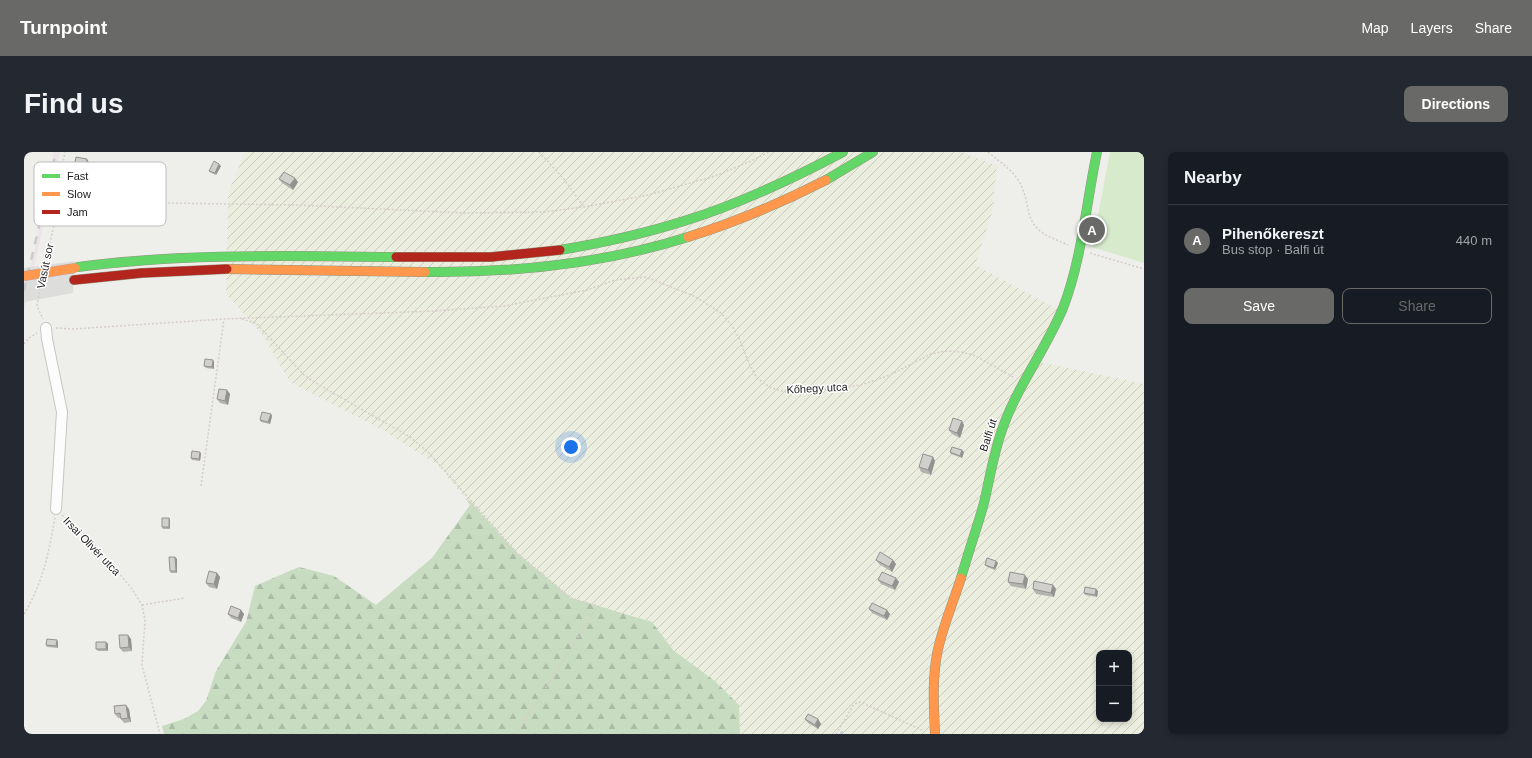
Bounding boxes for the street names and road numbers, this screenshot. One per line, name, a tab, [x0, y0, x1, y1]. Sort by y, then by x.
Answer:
street label: Vasút sor	[34, 242, 56, 290]
street label: Kőhegy utca	[786, 380, 849, 396]
street label: Balfi út	[977, 417, 999, 453]
street label: Irsai Olivér utca	[61, 514, 123, 578]

